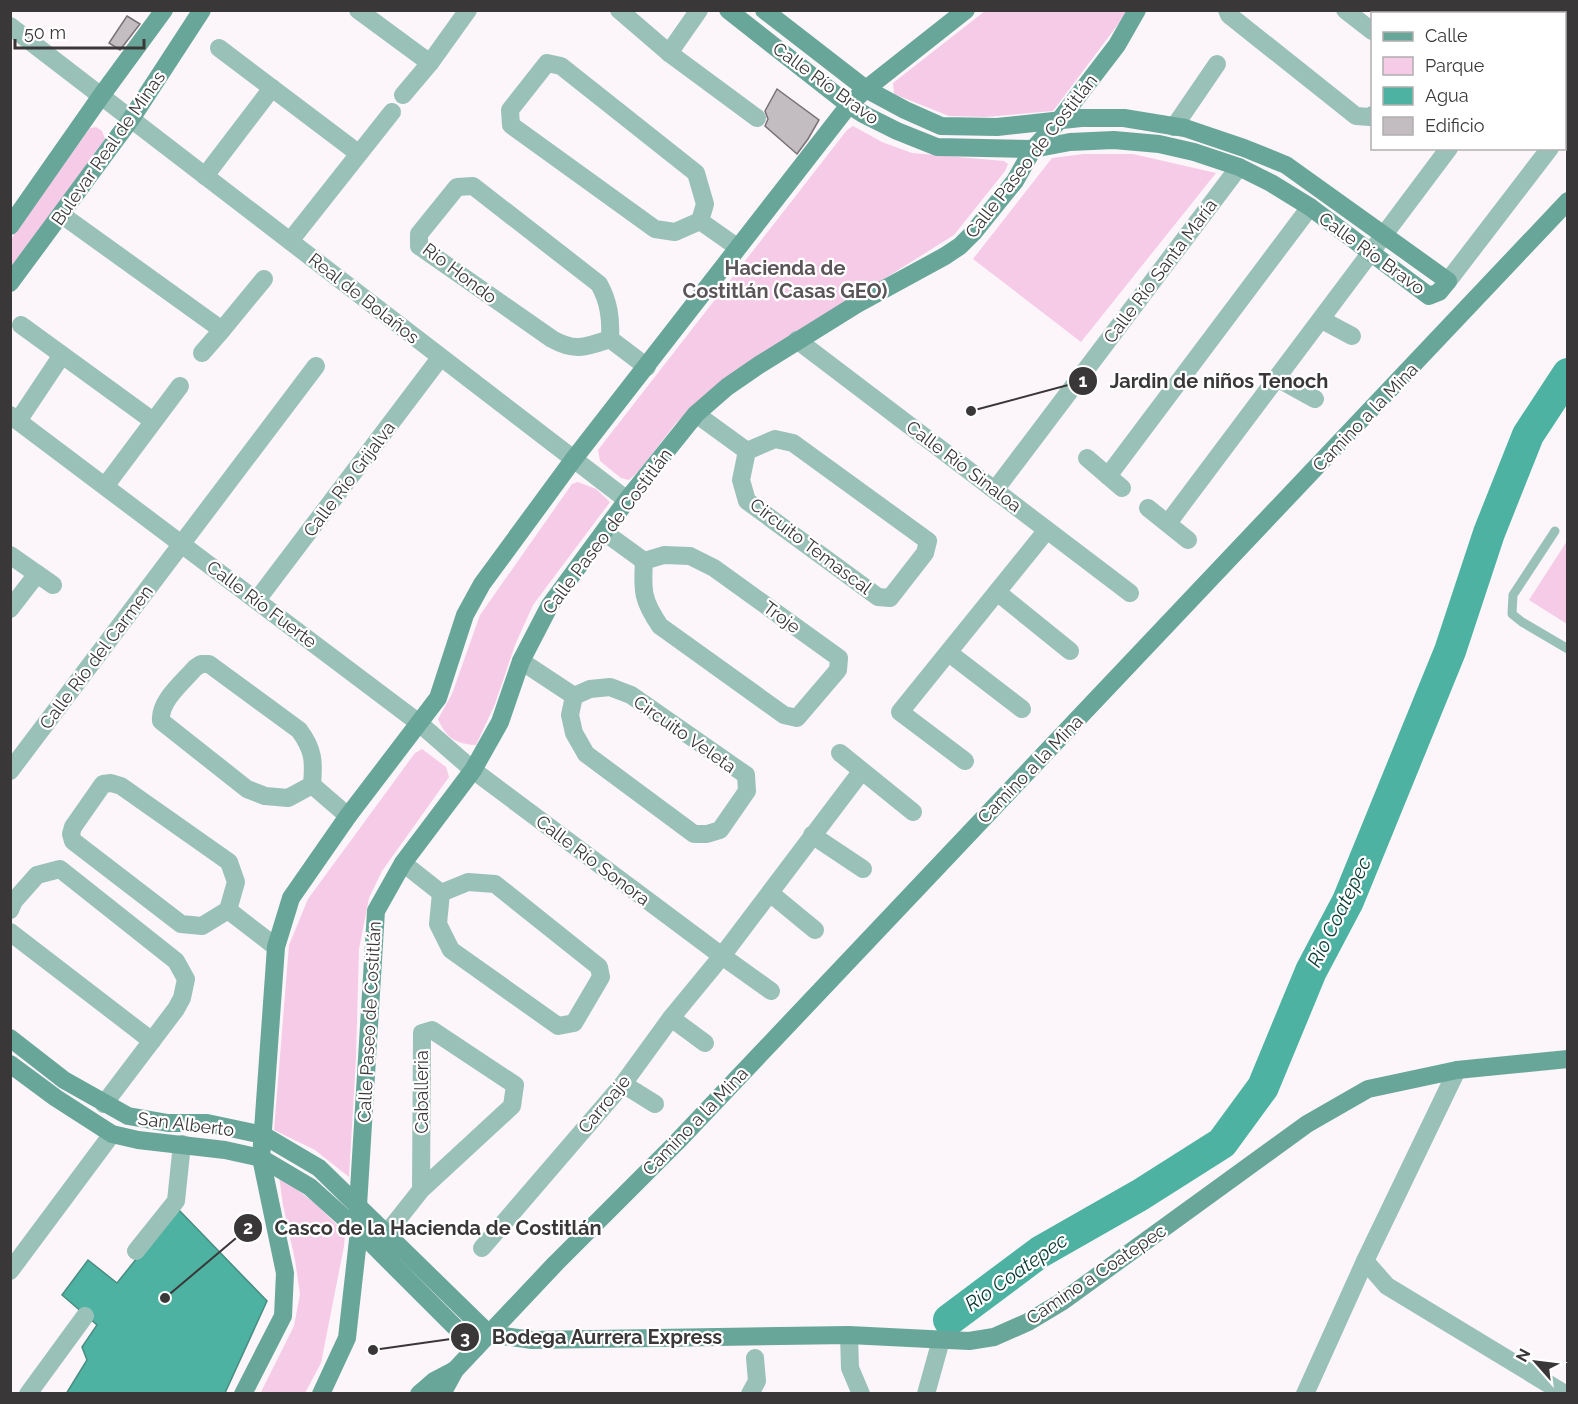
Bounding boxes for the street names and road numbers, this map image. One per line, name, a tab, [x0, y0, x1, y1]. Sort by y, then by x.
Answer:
street label: Calle Río Bravo	[769, 38, 883, 129]
street label: Bulevar Real de Minas	[47, 67, 169, 229]
street label: Calle Paseo de Costitlán	[961, 70, 1101, 242]
street label: Calle Río Santa María	[1099, 195, 1221, 347]
street label: Calle Río Bravo	[1315, 208, 1429, 299]
street label: Rio Hondo	[419, 238, 501, 308]
street label: Real de Bolaños	[305, 248, 424, 348]
street label: Camino a la Mina	[1308, 359, 1422, 475]
street label: Calle Río Sinaloa	[902, 416, 1026, 516]
street label: Calle Río Grijalva	[299, 417, 399, 541]
street label: Calle Paseo de Costitlán	[538, 444, 676, 618]
street label: Circuito Temascal	[746, 493, 876, 599]
street label: Calle Río Fuerte	[203, 556, 321, 652]
street label: Calle Río del Carmen	[35, 581, 157, 733]
street label: Troje	[759, 597, 805, 638]
street label: Circuito Veleta	[630, 691, 740, 777]
street label: Camino a la Mina	[973, 711, 1087, 827]
street label: Calle Río Sonora	[532, 810, 654, 910]
street label: Calle Paseo de Costitlán	[353, 921, 385, 1123]
street label: Caballeria	[411, 1050, 432, 1134]
street label: Camino a la Mina	[638, 1063, 752, 1179]
street label: Carroaje	[574, 1070, 635, 1137]
street label: San Alberto	[137, 1108, 236, 1140]
street label: Camino a Coatepec	[1022, 1219, 1170, 1328]

